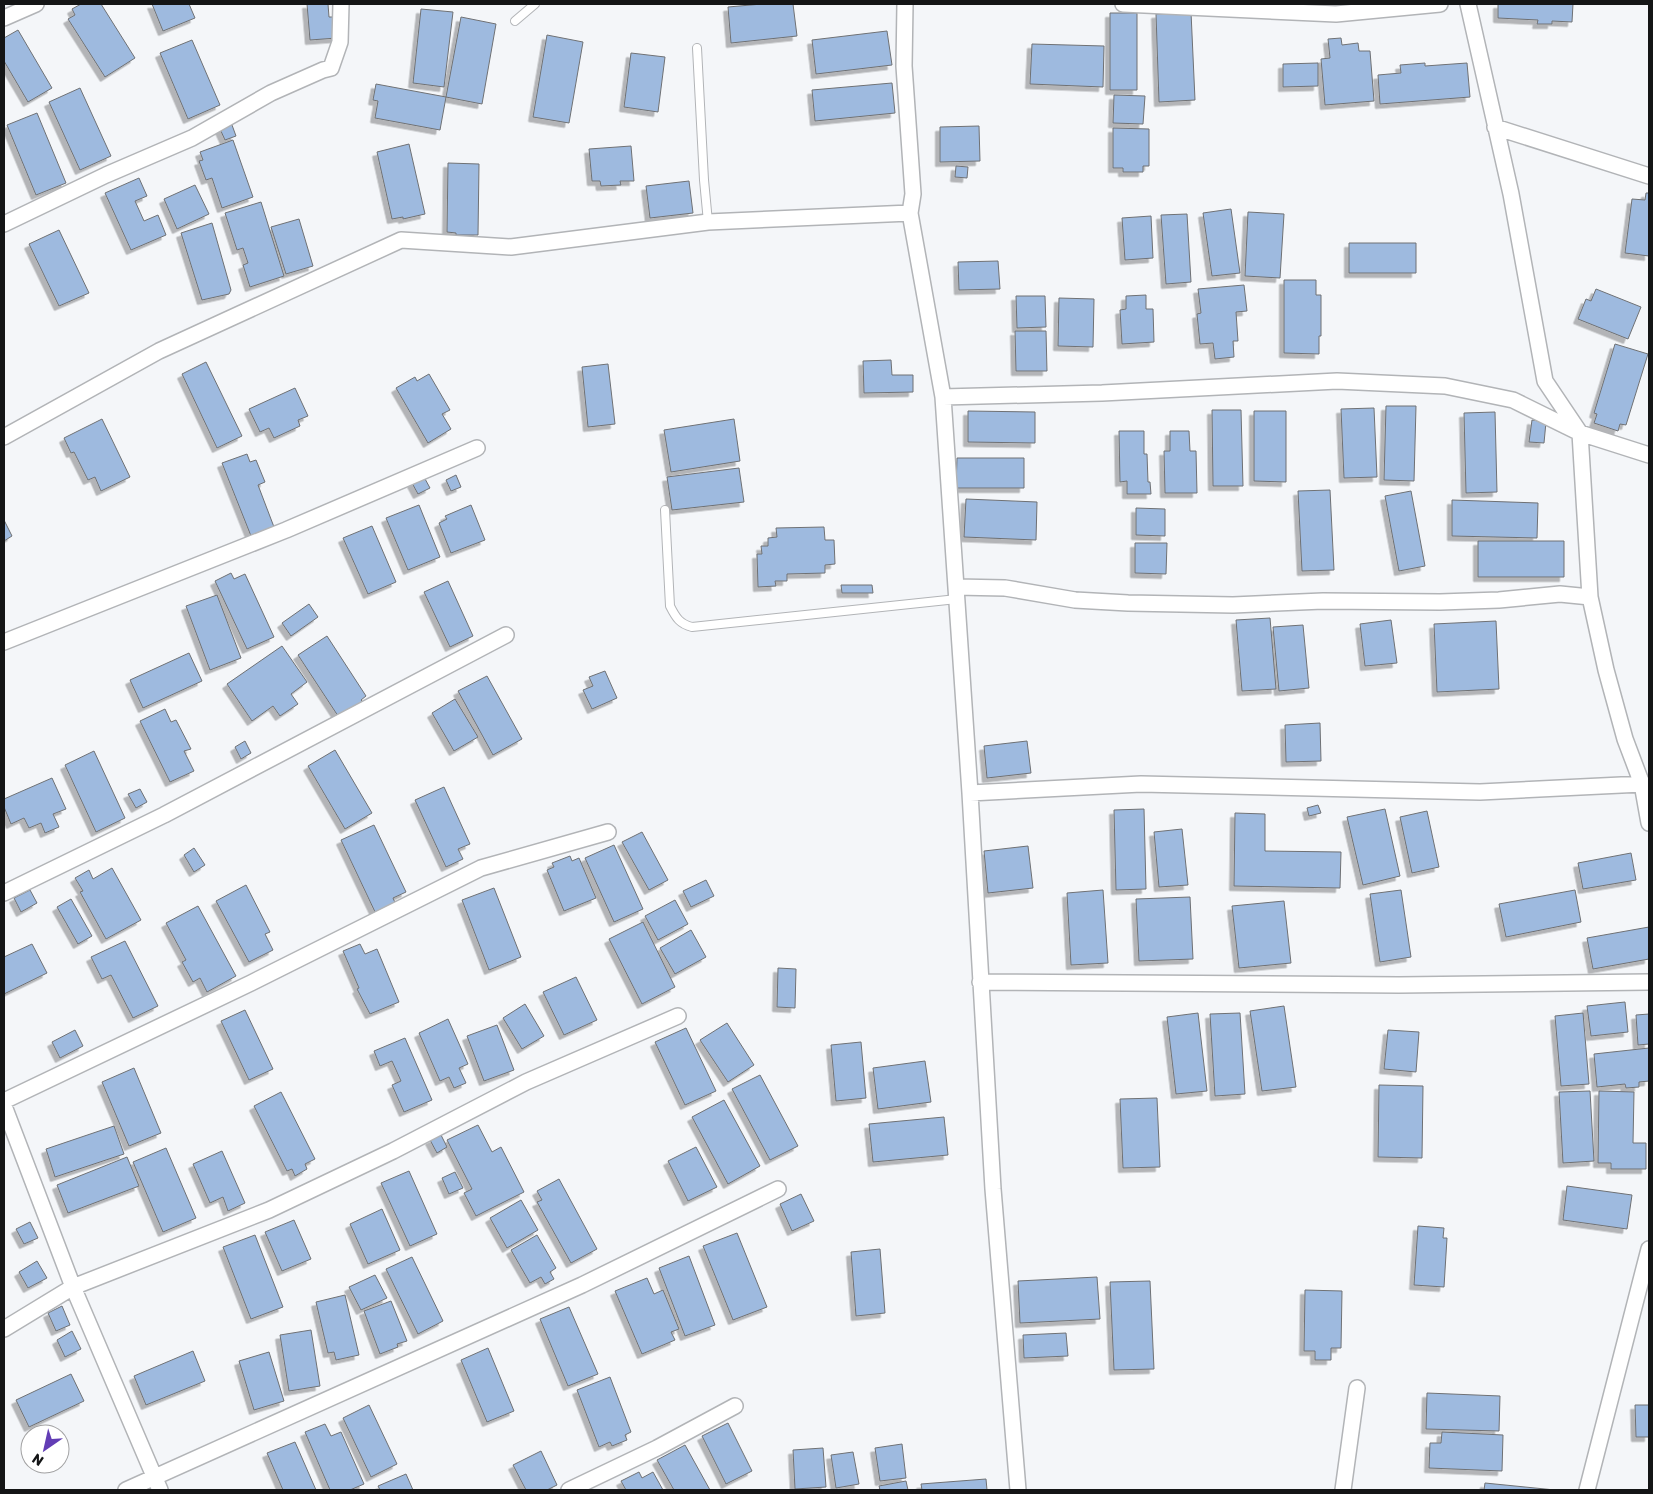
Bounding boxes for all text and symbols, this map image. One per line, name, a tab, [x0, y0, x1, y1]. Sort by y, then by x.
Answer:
north arrow	[20, 1424, 70, 1474]
text: N	[29, 1449, 47, 1469]

